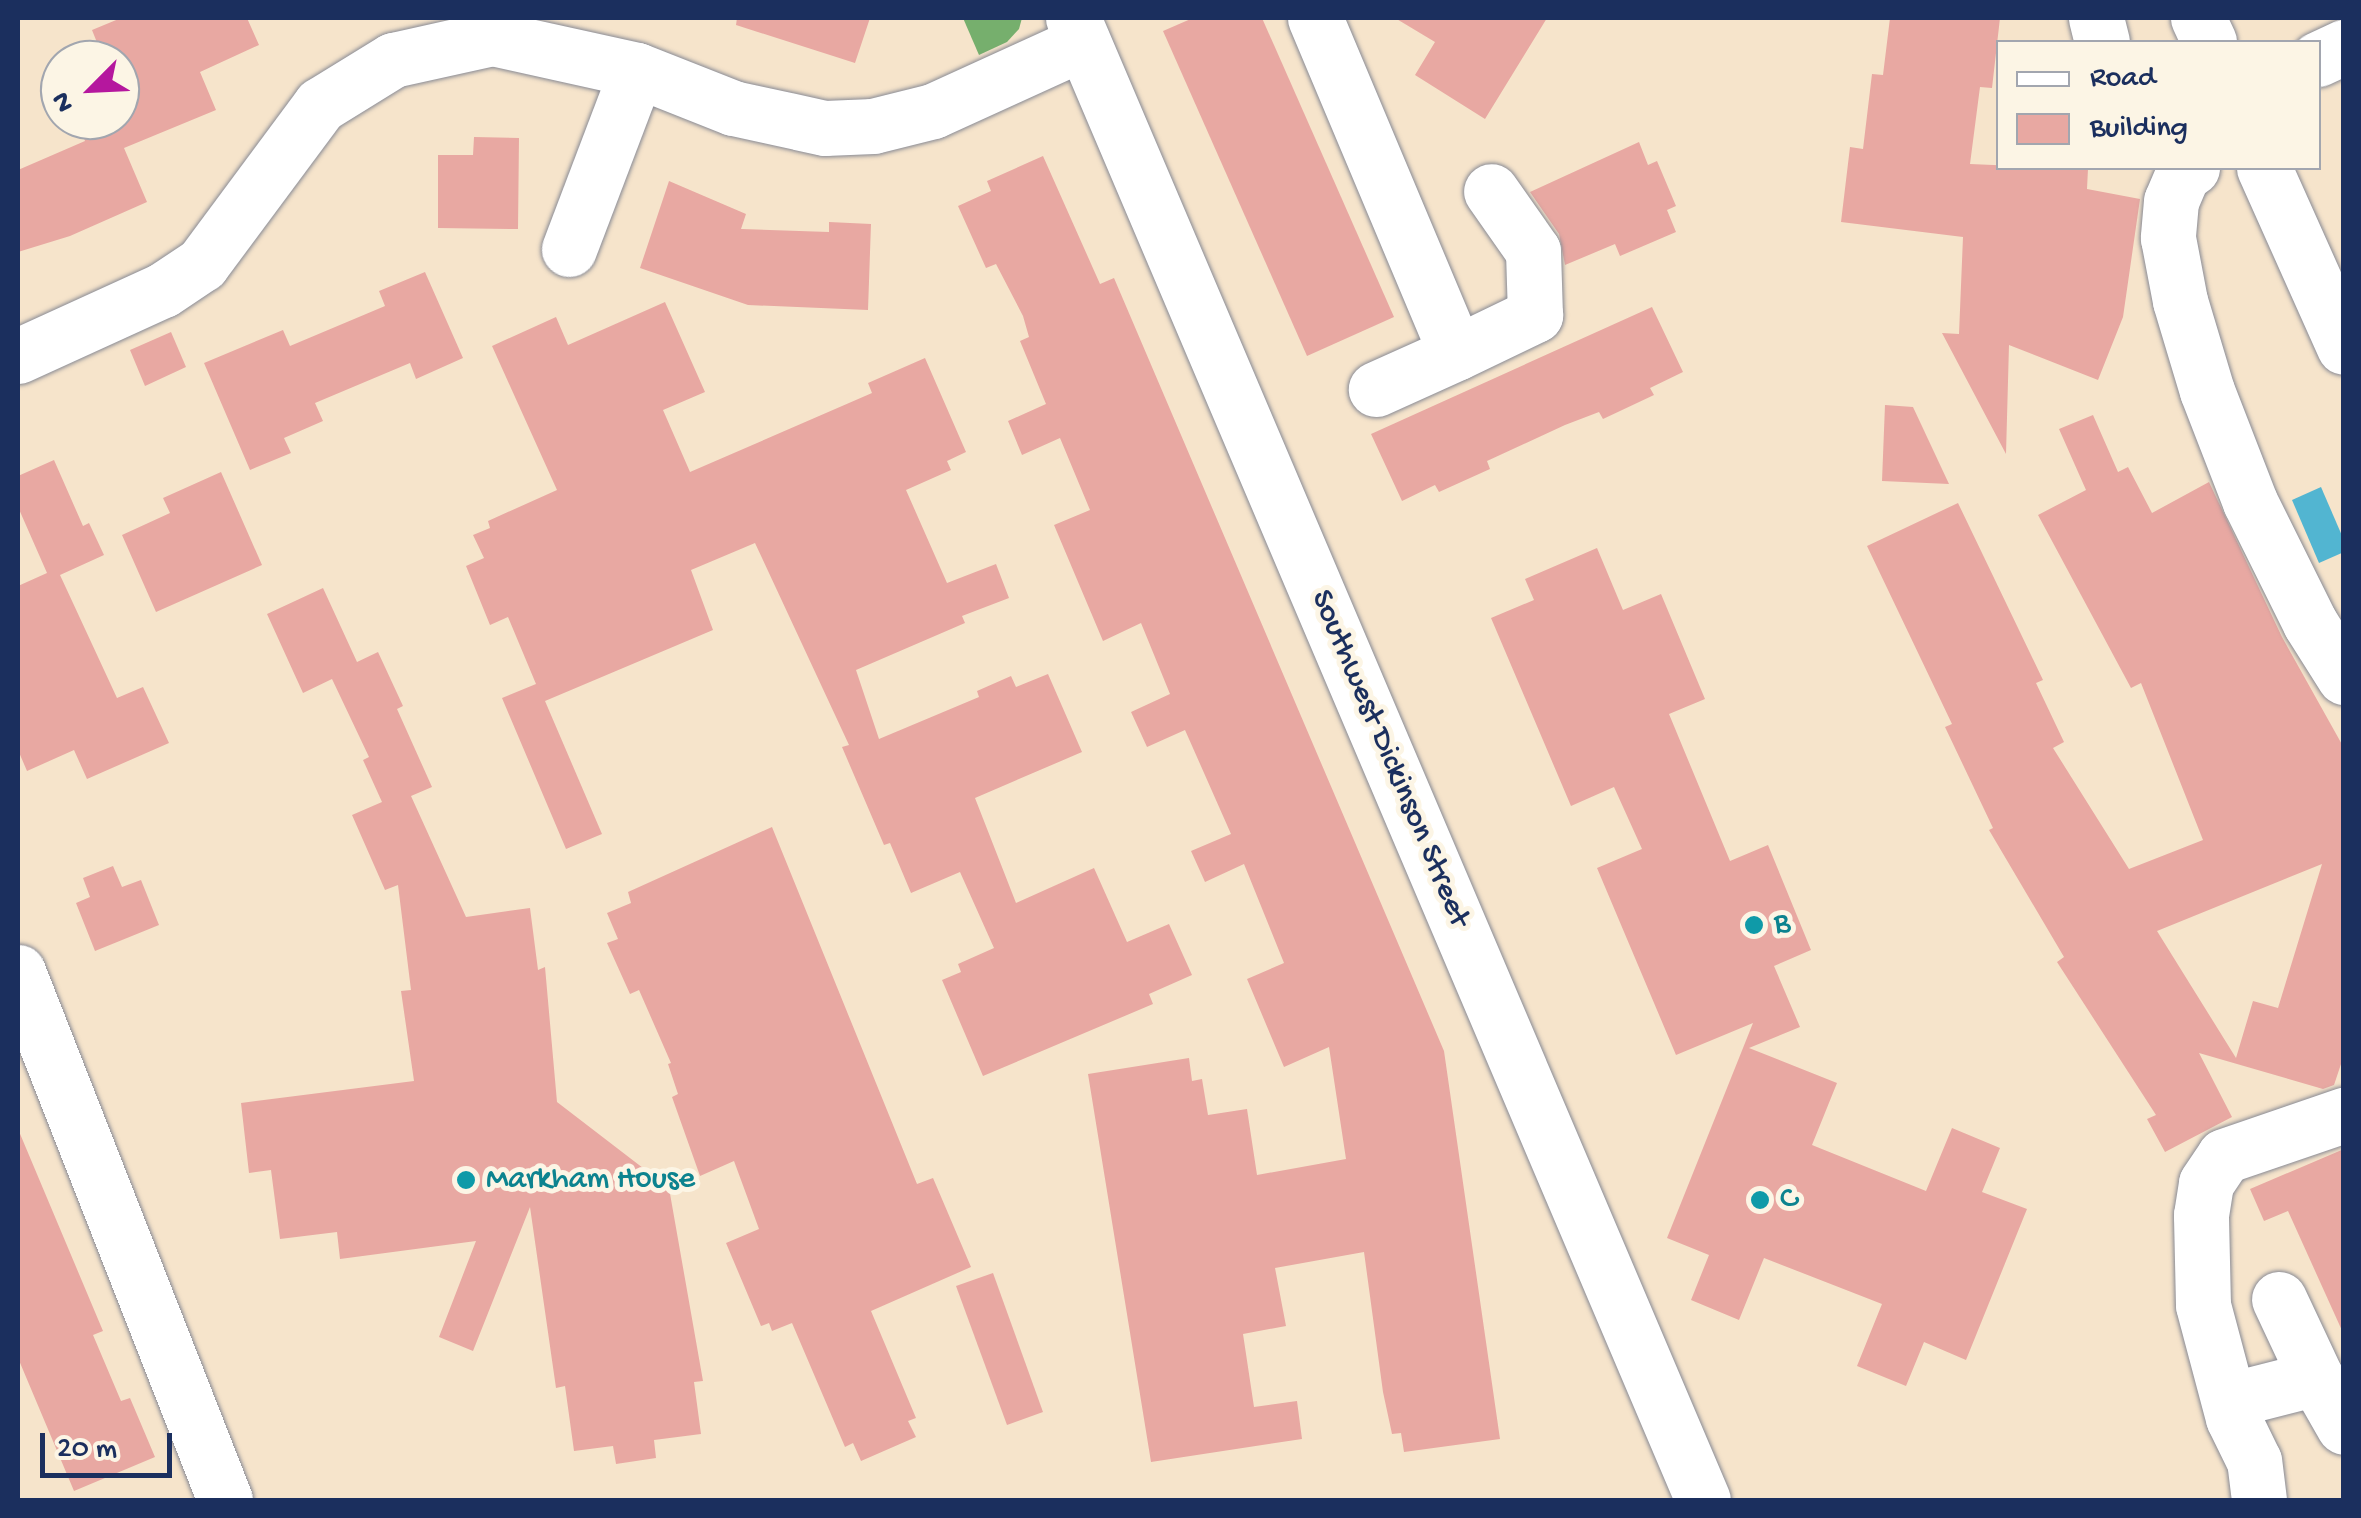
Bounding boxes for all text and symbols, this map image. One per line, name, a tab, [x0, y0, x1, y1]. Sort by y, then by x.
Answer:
north arrow	[40, 40, 140, 140]
legend	[1996, 40, 2321, 170]
text: Road	[2090, 62, 2156, 97]
text: N	[45, 87, 83, 117]
text: Building	[2090, 112, 2188, 147]
street label: Southwest Dickinson Street	[1301, 585, 1477, 933]
place label: B	[1774, 906, 1790, 944]
marker: B	[1743, 914, 1765, 936]
place label: Markham House	[486, 1161, 695, 1199]
marker: Markham House	[455, 1169, 477, 1191]
place label: C	[1780, 1181, 1797, 1219]
marker: C	[1749, 1189, 1771, 1211]
scale bar	[45, 1413, 178, 1475]
text: 20 m	[57, 1433, 117, 1468]

